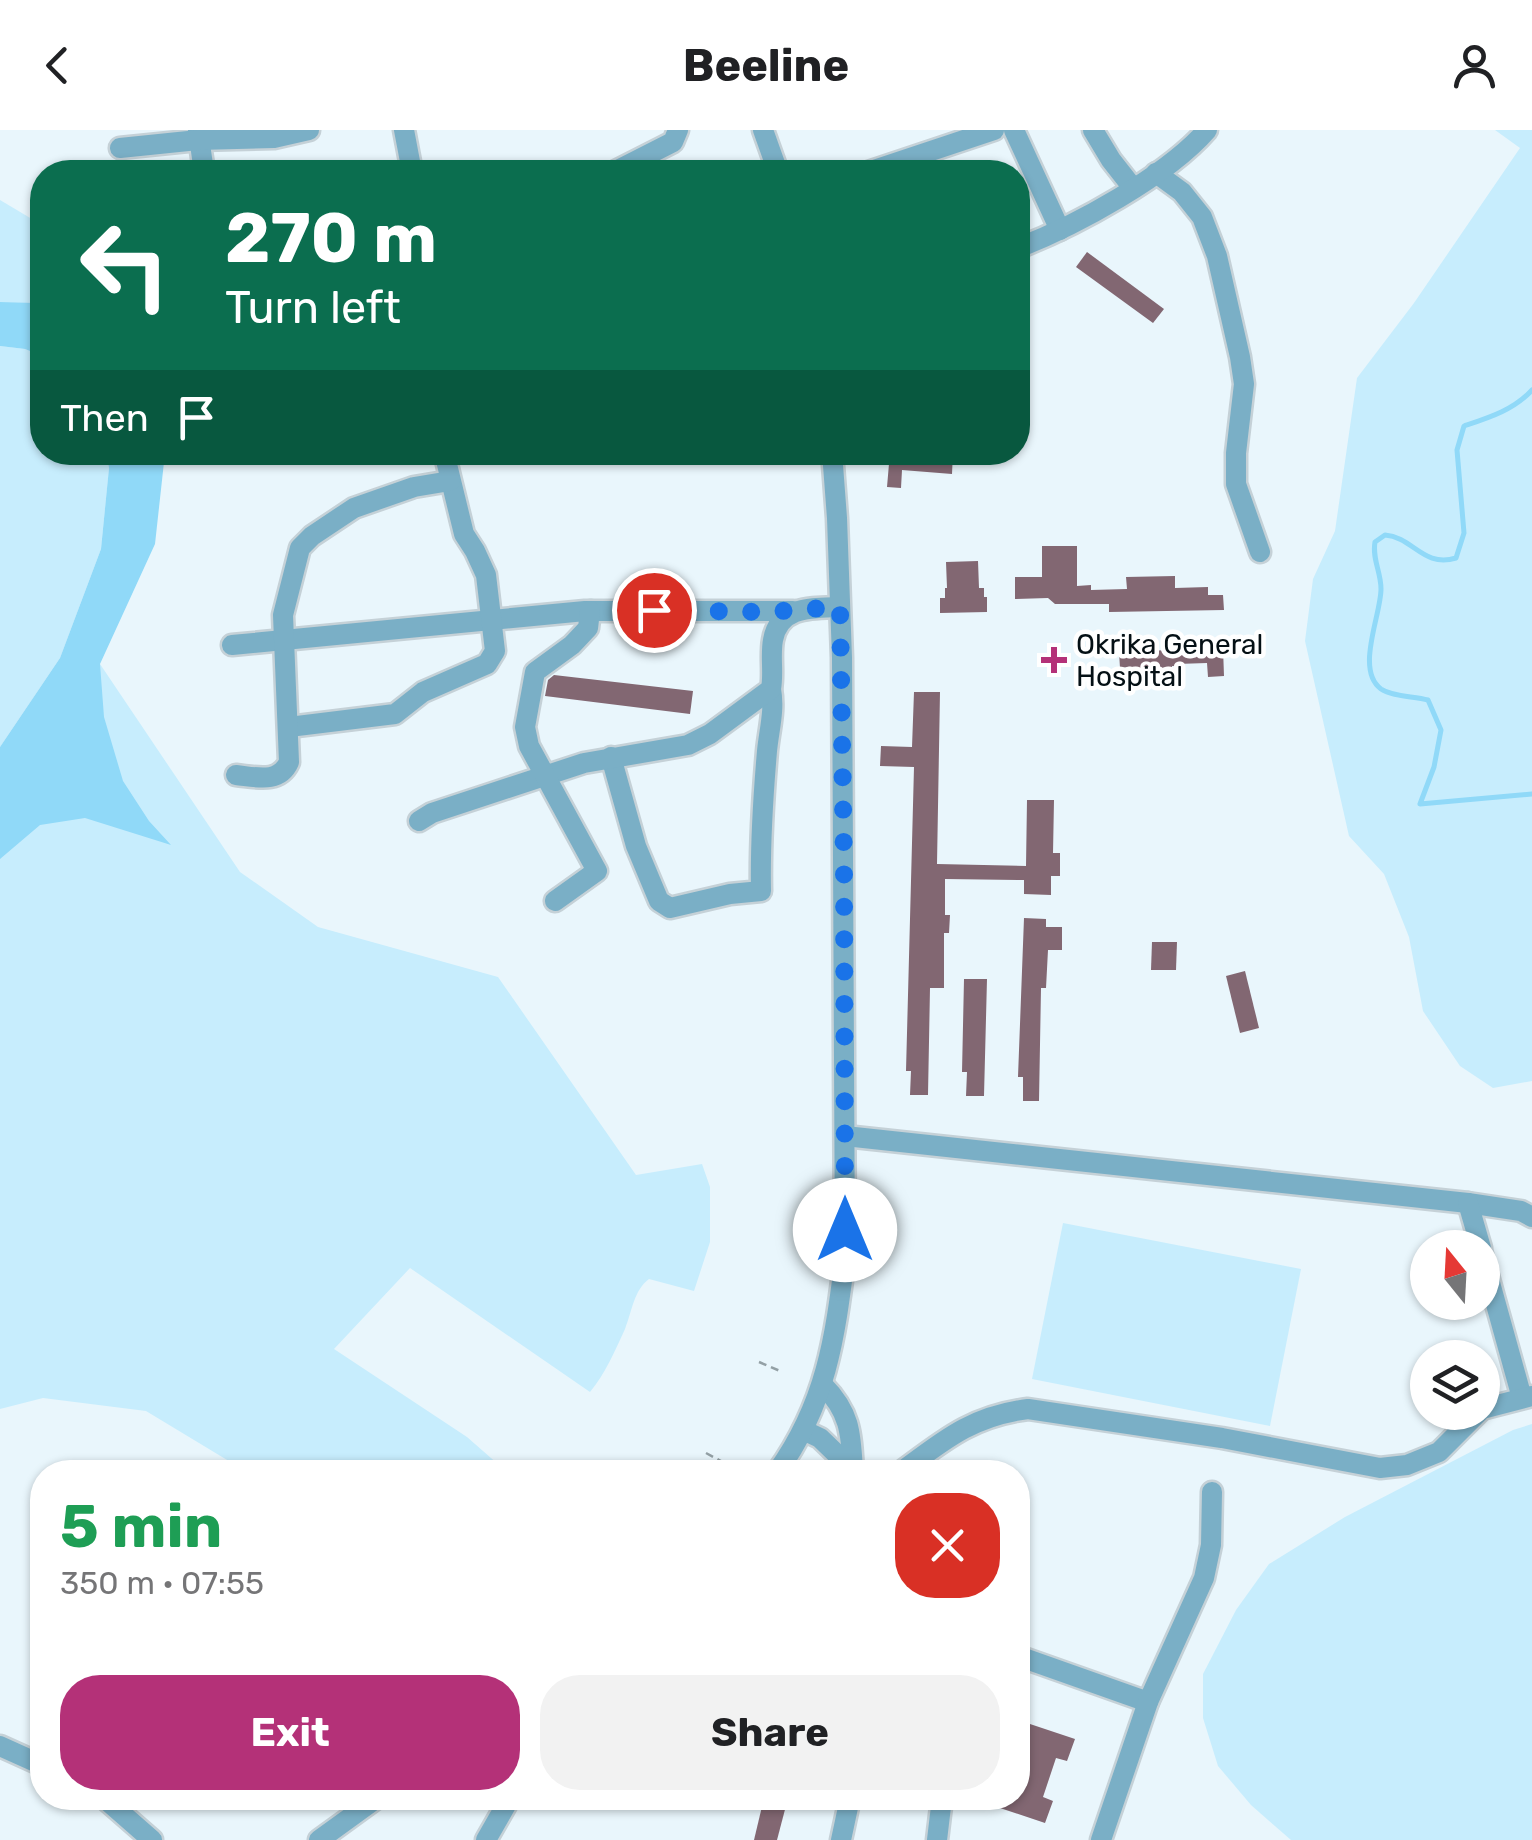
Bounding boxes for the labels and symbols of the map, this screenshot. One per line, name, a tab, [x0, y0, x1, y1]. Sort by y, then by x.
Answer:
pin	[612, 568, 697, 653]
place label: Okrika General Hospital	[1076, 628, 1263, 693]
marker: Okrika General Hospital	[1041, 647, 1067, 673]
position arrow	[793, 1178, 897, 1282]
north arrow	[1410, 1230, 1500, 1320]

